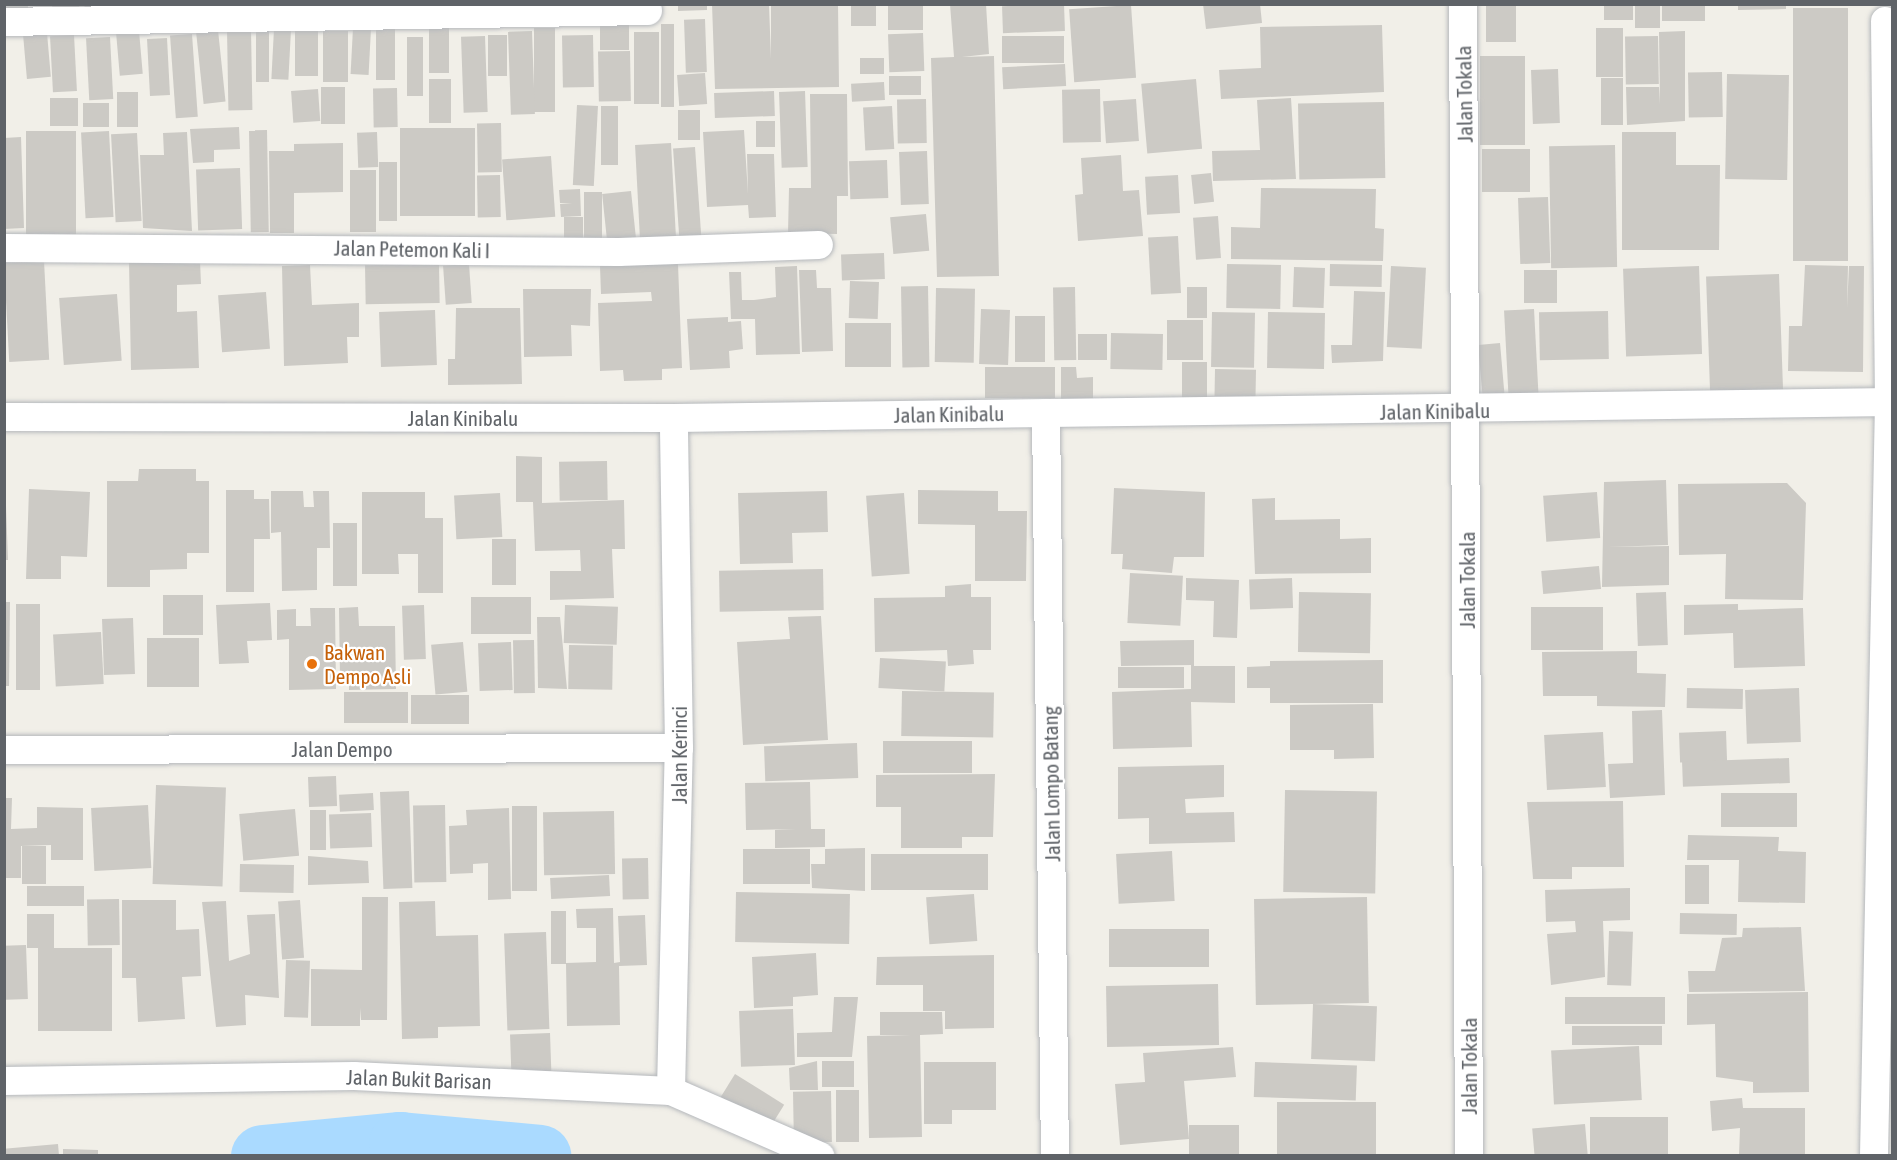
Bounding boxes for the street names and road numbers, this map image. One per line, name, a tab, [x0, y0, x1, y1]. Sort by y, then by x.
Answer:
street label: Jalan Tokala	[1451, 45, 1477, 143]
street label: Jalan Petemon Kali I	[334, 235, 490, 263]
street label: Jalan Kinibalu	[1380, 397, 1490, 425]
street label: Jalan Kinibalu	[894, 400, 1004, 428]
street label: Jalan Kinibalu	[408, 405, 518, 431]
street label: Jalan Tokala	[1454, 531, 1480, 629]
street label: Jalan Kerinci	[666, 706, 692, 804]
street label: Jalan Lompo Batang	[1037, 706, 1065, 862]
street label: Jalan Dempo	[291, 736, 393, 762]
street label: Jalan Tokala	[1456, 1017, 1482, 1115]
street label: Jalan Bukit Barisan	[346, 1064, 492, 1094]

